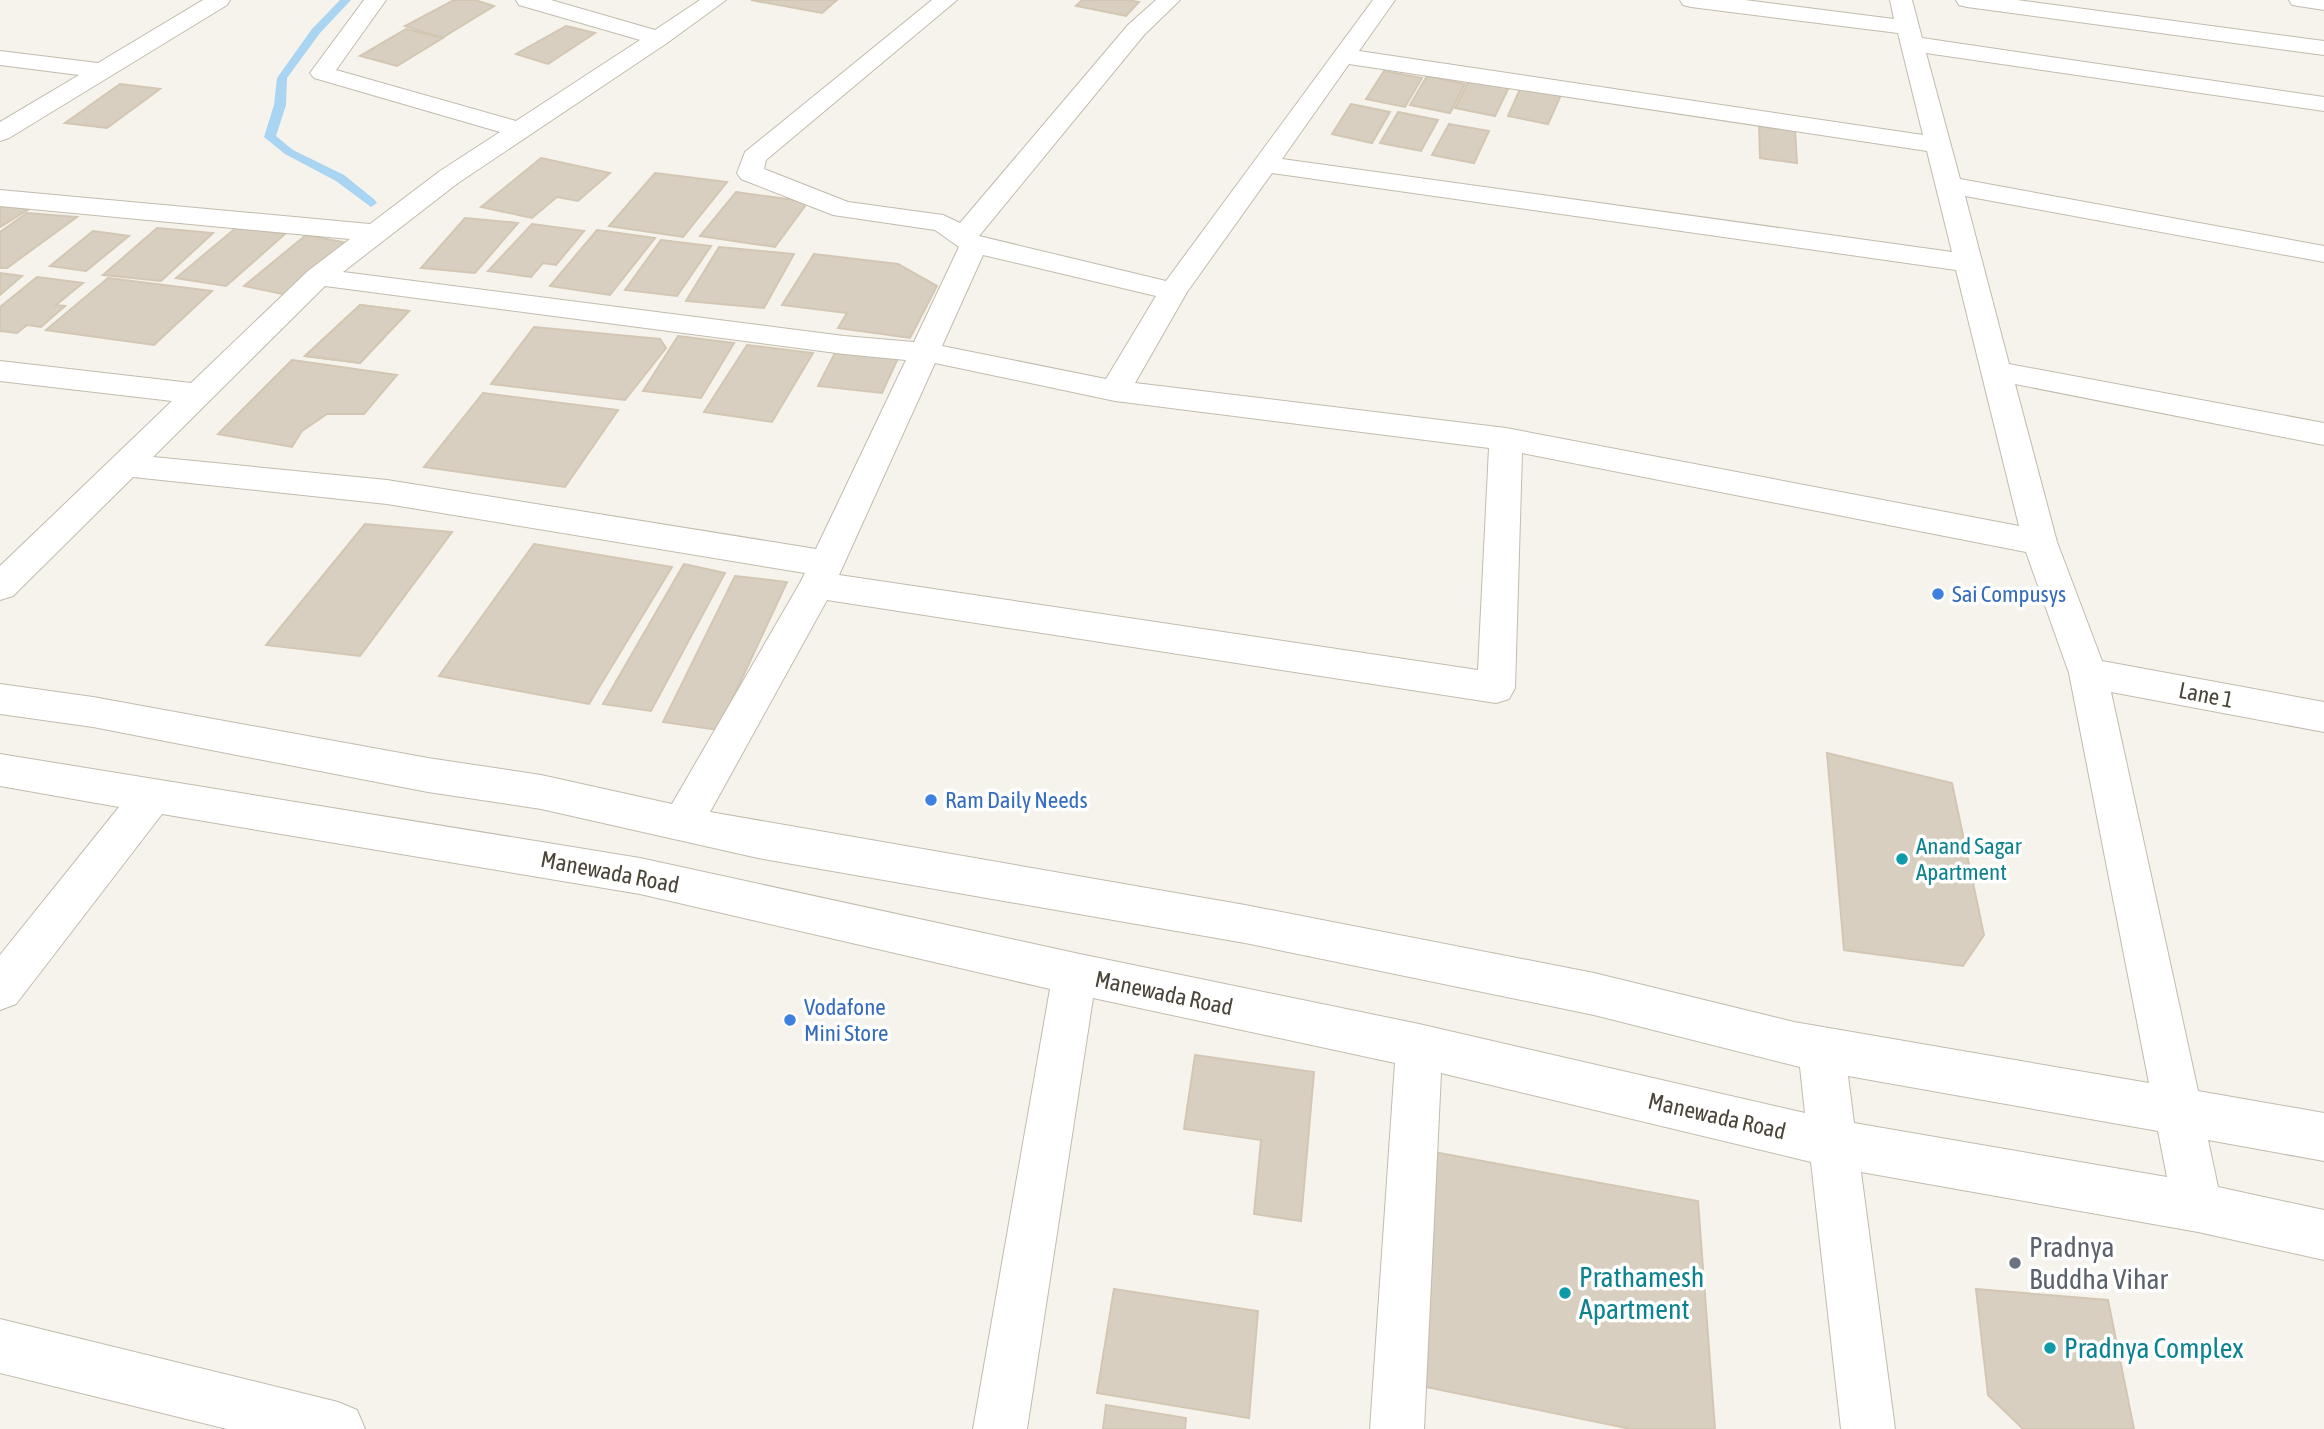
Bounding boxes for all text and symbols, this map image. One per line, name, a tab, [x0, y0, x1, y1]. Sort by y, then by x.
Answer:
place label: Sai Compusys	[1952, 581, 2066, 607]
marker: Sai Compusys	[1930, 586, 1946, 602]
street label: Lane 1	[2176, 677, 2236, 713]
place label: Ram Daily Needs	[945, 787, 1088, 813]
marker: Ram Daily Needs	[923, 792, 939, 808]
place label: Anand Sagar Apartment	[1916, 833, 2023, 885]
street label: Manewada Road	[539, 846, 681, 898]
marker: Anand Sagar Apartment	[1894, 851, 1910, 867]
street label: Manewada Road	[1093, 966, 1235, 1020]
place label: Vodafone Mini Store	[804, 994, 888, 1046]
marker: Vodafone Mini Store	[782, 1012, 798, 1028]
street label: Manewada Road	[1646, 1088, 1788, 1144]
place label: Pradnya Buddha Vihar	[2029, 1231, 2169, 1295]
marker: Pradnya Buddha Vihar	[2007, 1255, 2023, 1271]
place label: Prathamesh Apartment	[1579, 1261, 1704, 1325]
marker: Prathamesh Apartment	[1557, 1285, 1573, 1301]
place label: Pradnya Complex	[2064, 1332, 2243, 1364]
marker: Pradnya Complex	[2042, 1340, 2058, 1356]

